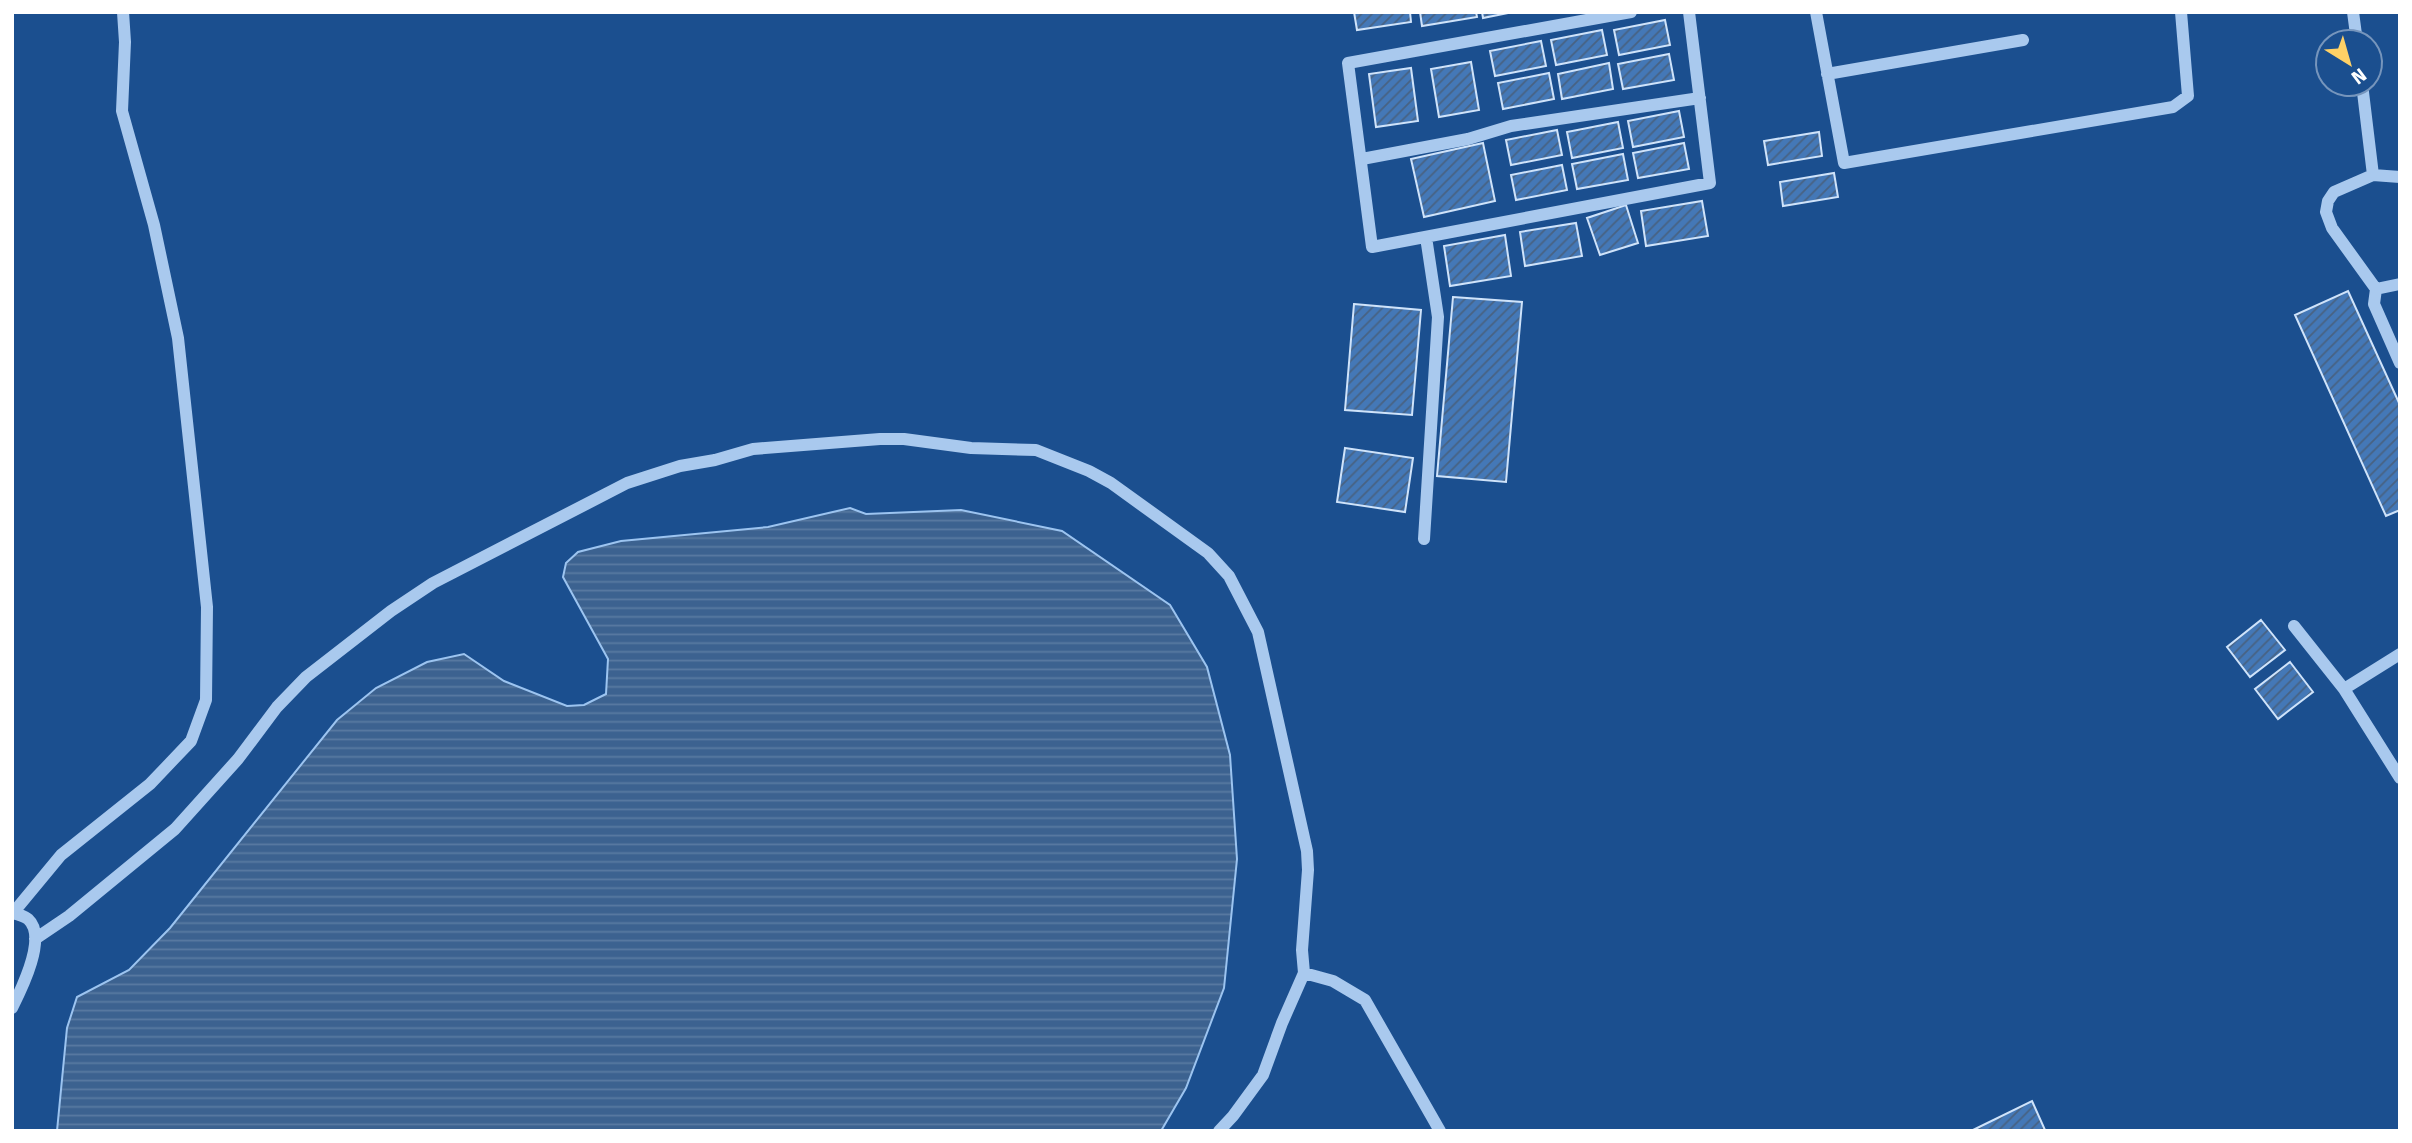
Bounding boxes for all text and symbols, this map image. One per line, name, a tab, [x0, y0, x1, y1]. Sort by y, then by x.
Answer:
north arrow	[2314, 28, 2384, 98]
text: N	[2347, 63, 2371, 89]

